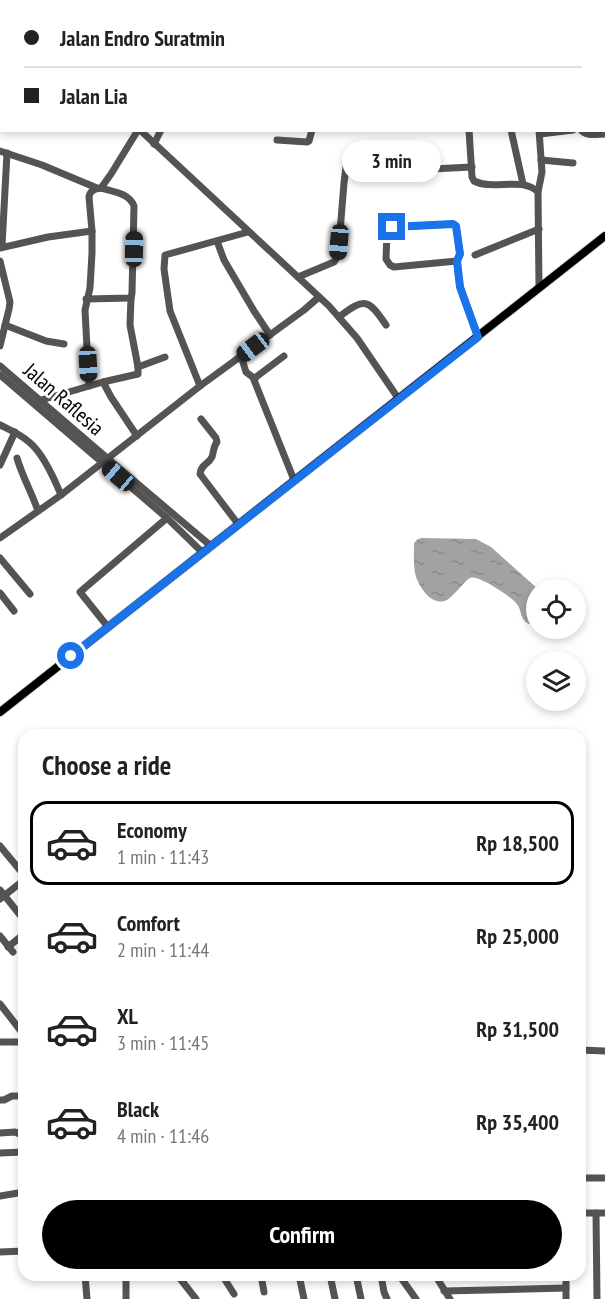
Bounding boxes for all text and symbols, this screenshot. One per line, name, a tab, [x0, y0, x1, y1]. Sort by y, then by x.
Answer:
text: Jalan Endro Suratmin	[60, 24, 225, 52]
text: Jalan Lia	[60, 82, 128, 110]
callout: 3 min	[342, 140, 442, 182]
text: 3 min	[371, 148, 412, 174]
route end	[378, 213, 405, 240]
car	[328, 223, 350, 261]
car	[125, 231, 143, 267]
car	[233, 329, 273, 365]
car	[78, 346, 98, 382]
street label: Jalan Raflesia	[18, 356, 110, 441]
car	[98, 458, 138, 494]
map controls	[526, 579, 586, 711]
button: locate	[526, 579, 586, 639]
route start	[57, 642, 84, 669]
button: layers	[526, 651, 586, 711]
text: Choose a ride	[42, 748, 171, 782]
icon: car	[45, 816, 99, 870]
text: Economy	[117, 816, 187, 844]
text: Rp 18,500	[476, 829, 559, 857]
text: 1 min · 11:43	[117, 844, 209, 870]
icon: car	[45, 909, 99, 963]
text: Comfort	[117, 909, 180, 937]
text: Rp 25,000	[476, 922, 559, 950]
text: 2 min · 11:44	[117, 937, 209, 963]
icon: car	[45, 1002, 99, 1056]
text: XL	[117, 1002, 138, 1030]
text: Rp 31,500	[476, 1015, 559, 1043]
text: 3 min · 11:45	[117, 1030, 209, 1056]
icon: car	[45, 1095, 99, 1149]
text: Black	[117, 1095, 159, 1123]
text: Rp 35,400	[476, 1108, 559, 1136]
text: 4 min · 11:46	[117, 1123, 209, 1149]
button: Confirm	[42, 1200, 562, 1269]

